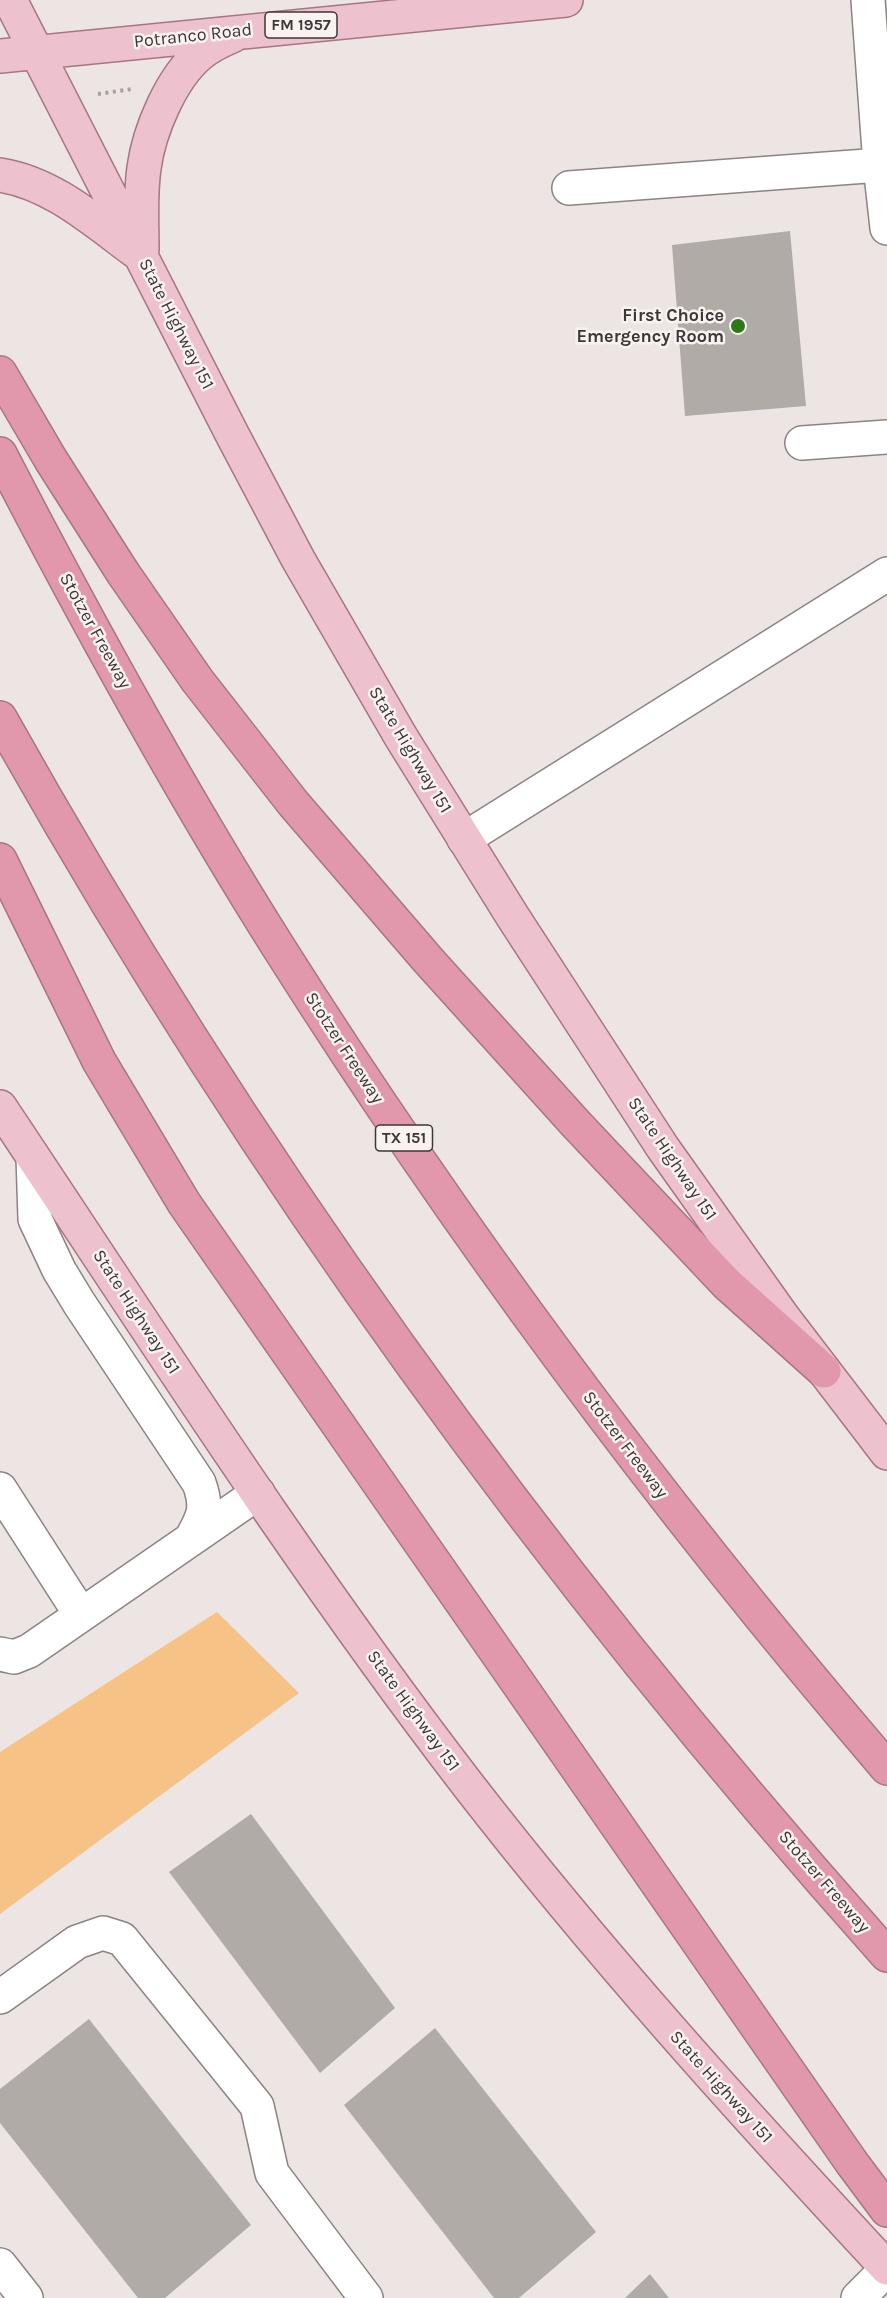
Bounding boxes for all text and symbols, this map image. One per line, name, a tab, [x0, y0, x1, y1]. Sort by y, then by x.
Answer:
road number: FM 1957	[265, 12, 337, 38]
street label: Potranco Road	[133, 19, 253, 53]
street label: State Highway 151	[134, 255, 218, 393]
place label: First Choice Emergency Room	[576, 305, 724, 348]
marker: First Choice Emergency Room	[729, 317, 747, 335]
street label: Stotzer Freeway	[54, 570, 136, 692]
street label: State Highway 151	[364, 683, 456, 817]
street label: Stotzer Freeway	[300, 988, 388, 1108]
street label: State Highway 151	[623, 1093, 721, 1225]
road number: TX 151	[376, 1125, 432, 1151]
street label: State Highway 151	[88, 1246, 184, 1378]
street label: Stotzer Freeway	[578, 1387, 672, 1503]
street label: State Highway 151	[362, 1646, 464, 1776]
street label: Stotzer Freeway	[774, 1826, 874, 1938]
street label: State Highway 151	[665, 2026, 777, 2148]

